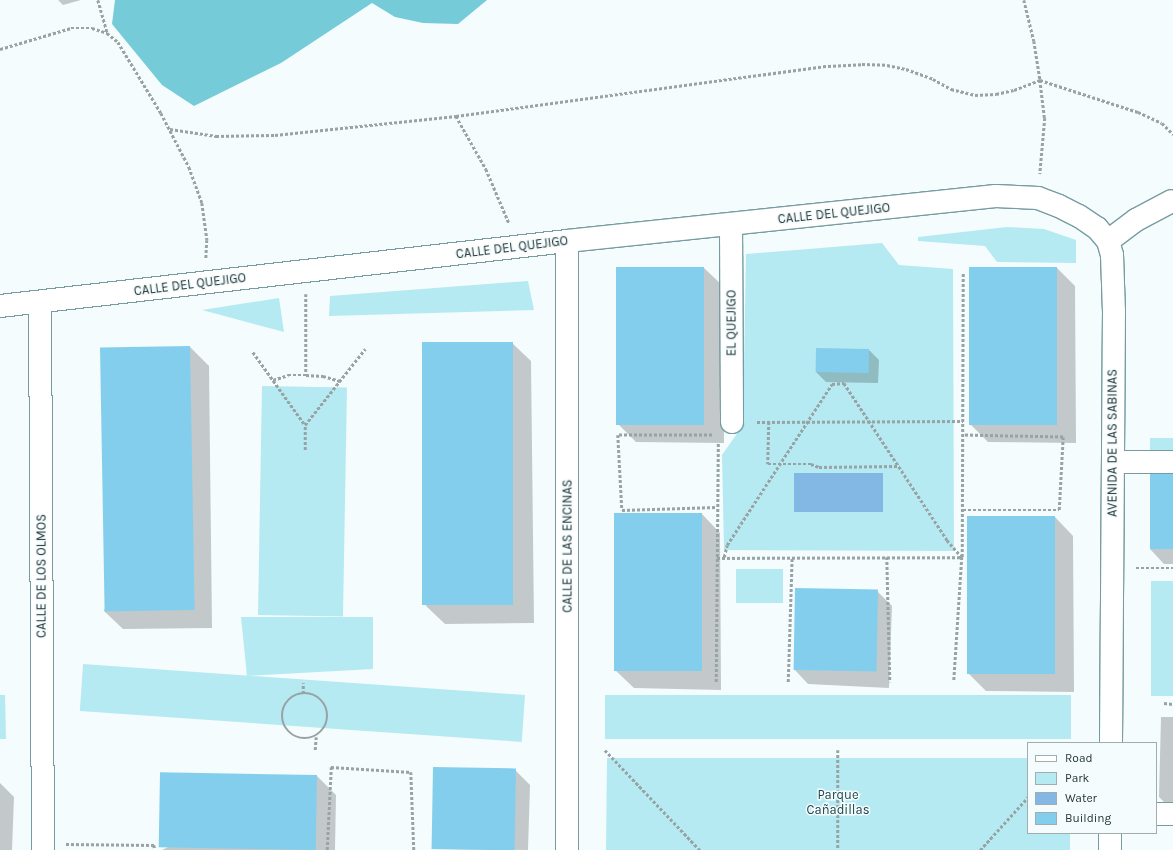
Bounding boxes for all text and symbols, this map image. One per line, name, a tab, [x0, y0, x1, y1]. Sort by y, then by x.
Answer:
street label: CALLE DEL QUEJIGO	[777, 200, 891, 228]
street label: CALLE DEL QUEJIGO	[455, 233, 569, 263]
street label: CALLE DEL QUEJIGO	[133, 270, 247, 300]
street label: EL QUEJIGO	[724, 290, 740, 356]
street label: AVENIDA DE LAS SABINAS	[1105, 369, 1121, 517]
street label: CALLE DE LAS ENCINAS	[560, 479, 576, 613]
street label: CALLE DE LOS OLMOS	[34, 514, 50, 638]
legend	[1027, 742, 1157, 834]
text: Road	[1065, 751, 1093, 765]
text: Park	[1065, 771, 1089, 785]
park label: Parque Cañadillas	[807, 788, 869, 819]
text: Water	[1065, 791, 1097, 805]
text: Building	[1065, 811, 1111, 825]

